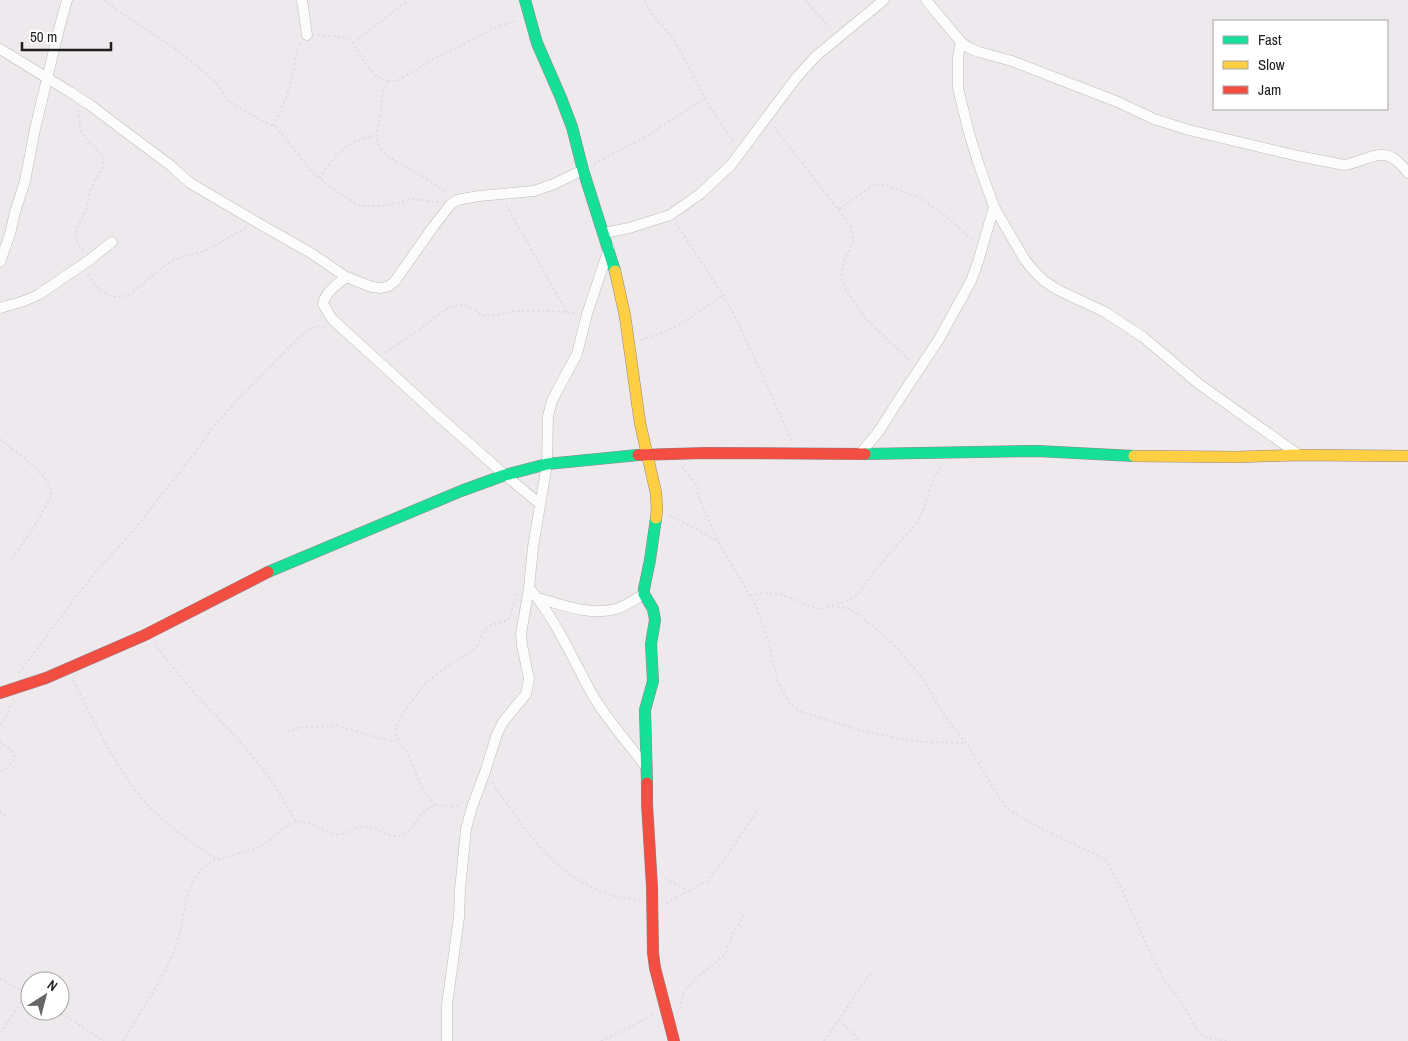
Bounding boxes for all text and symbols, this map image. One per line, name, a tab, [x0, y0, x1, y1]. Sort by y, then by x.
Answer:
scale bar	[22, 20, 111, 52]
legend	[1213, 20, 1388, 110]
text: 50 m	[30, 26, 57, 47]
text: Fast	[1258, 29, 1282, 50]
text: Slow	[1258, 54, 1285, 75]
text: Jam	[1258, 79, 1281, 100]
north arrow	[20, 971, 70, 1021]
text: N	[44, 976, 61, 995]

